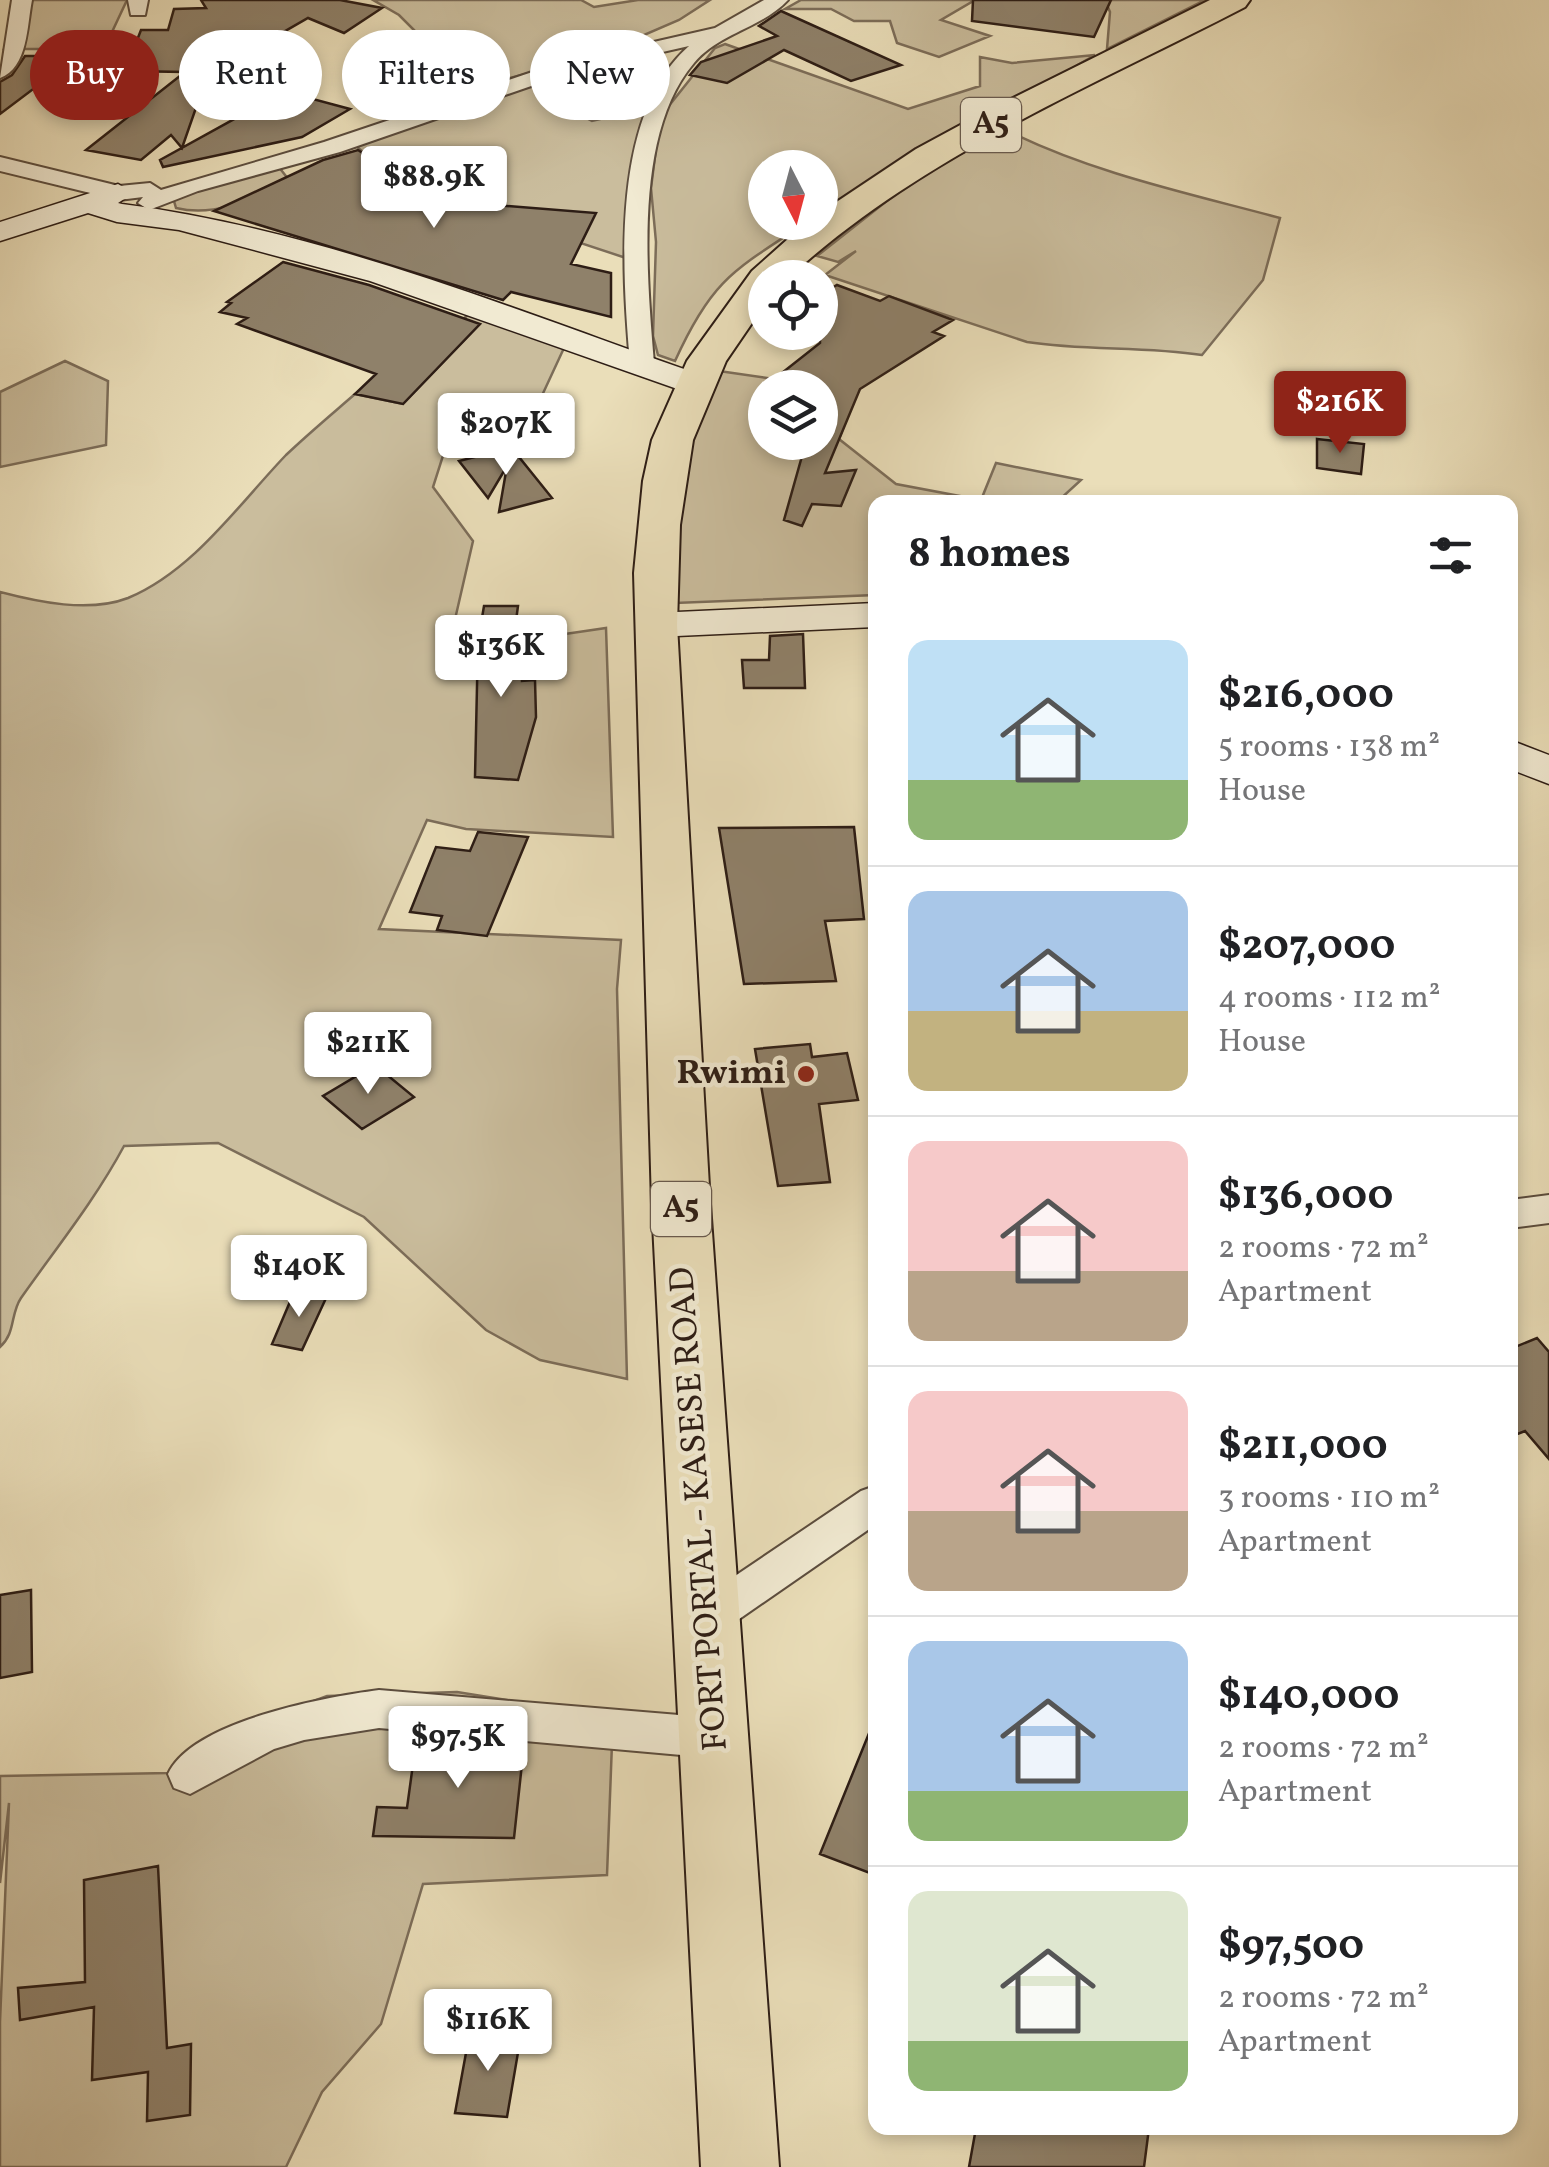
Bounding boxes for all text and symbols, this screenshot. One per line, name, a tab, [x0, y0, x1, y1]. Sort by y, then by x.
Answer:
chip: Buy	[30, 30, 159, 120]
chip: Rent	[179, 30, 322, 120]
chip: Filters	[342, 30, 510, 120]
chip: New	[530, 30, 670, 120]
road number: A5	[961, 98, 1021, 152]
pin: $88.9K	[353, 146, 515, 231]
north arrow	[748, 150, 838, 240]
map controls	[748, 150, 838, 460]
text: $88.9K	[383, 156, 485, 200]
button: locate	[748, 260, 838, 350]
button: layers	[748, 370, 838, 460]
pin: $216K	[1270, 371, 1410, 456]
text: $216K	[1296, 381, 1384, 425]
pin: $207K	[436, 393, 576, 478]
text: $207K	[460, 403, 552, 447]
text: 8 homes	[908, 526, 1071, 585]
icon: filters	[1423, 528, 1478, 583]
pin: $136K	[431, 615, 571, 700]
text: $136K	[457, 625, 545, 669]
text: $216,000	[1218, 667, 1394, 726]
icon: home	[988, 680, 1108, 800]
text: 5 rooms · 138 m²	[1218, 726, 1440, 770]
text: House	[1218, 770, 1306, 814]
text: $207,000	[1218, 918, 1395, 977]
icon: home	[988, 931, 1108, 1051]
text: 4 rooms · 112 m²	[1218, 977, 1441, 1021]
pin: $211K	[298, 1012, 438, 1097]
text: House	[1218, 1021, 1306, 1065]
text: $211K	[326, 1022, 410, 1066]
place label: Rwimi	[677, 1050, 786, 1098]
marker: Rwimi	[795, 1063, 817, 1085]
text: $136,000	[1218, 1168, 1393, 1227]
icon: home	[988, 1181, 1108, 1301]
road number: A5	[651, 1182, 711, 1236]
text: 2 rooms · 72 m²	[1218, 1227, 1429, 1271]
pin: $140K	[229, 1235, 369, 1320]
text: $140K	[253, 1245, 345, 1289]
street label: FORT PORTAL - KASESE ROAD	[659, 1265, 741, 1753]
text: Apartment	[1218, 1271, 1372, 1315]
text: $211,000	[1218, 1418, 1388, 1477]
icon: home	[988, 1431, 1108, 1551]
text: 3 rooms · 110 m²	[1218, 1477, 1440, 1521]
text: Apartment	[1218, 1521, 1372, 1565]
text: $140,000	[1218, 1668, 1399, 1727]
icon: home	[988, 1681, 1108, 1801]
pin: $97.5K	[377, 1706, 539, 1791]
text: $97.5K	[411, 1716, 505, 1760]
text: 2 rooms · 72 m²	[1218, 1727, 1429, 1771]
text: Apartment	[1218, 1771, 1372, 1815]
text: $97,500	[1218, 1918, 1364, 1977]
icon: home	[988, 1931, 1108, 2051]
text: 2 rooms · 72 m²	[1218, 1977, 1429, 2021]
pin: $116K	[418, 1989, 558, 2074]
text: $116K	[446, 1999, 530, 2043]
text: Apartment	[1218, 2021, 1372, 2065]

